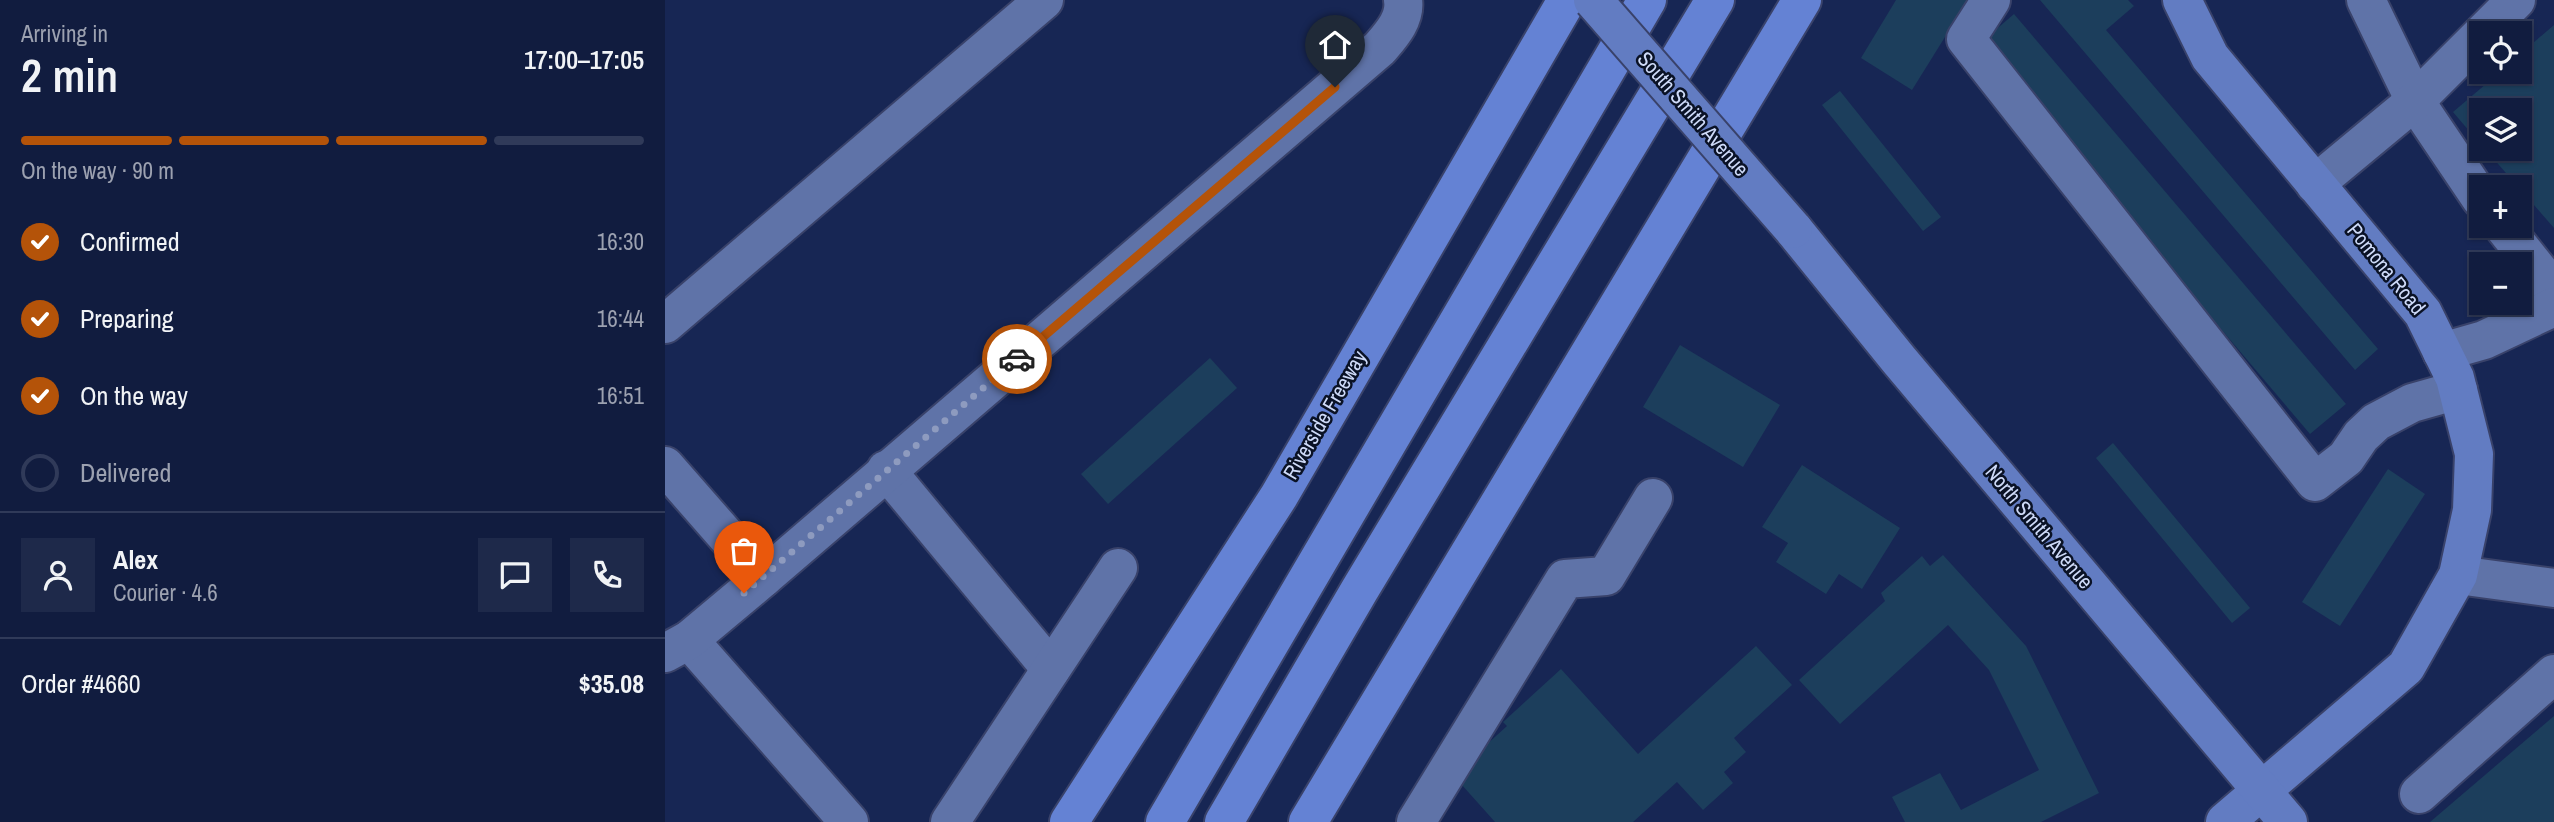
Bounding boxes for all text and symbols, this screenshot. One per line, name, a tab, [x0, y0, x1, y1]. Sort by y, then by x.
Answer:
pin	[1305, 15, 1365, 87]
text: Arriving in	[21, 18, 108, 49]
map controls	[2469, 21, 2532, 315]
button: locate	[2469, 21, 2532, 84]
icon: home	[1316, 26, 1354, 64]
text: 17:00–17:05	[524, 42, 644, 77]
text: 2 min	[21, 44, 118, 106]
street label: South Smith Avenue	[1631, 45, 1756, 182]
button: layers	[2469, 98, 2532, 161]
text: On the way · 90 m	[21, 155, 174, 186]
button: +	[2469, 175, 2532, 238]
street label: Pomona Road	[2340, 217, 2432, 321]
icon: check	[21, 223, 59, 261]
text: Confirmed	[80, 224, 180, 259]
text: 16:30	[597, 226, 644, 257]
button: −	[2469, 252, 2532, 315]
icon: check	[21, 300, 59, 338]
text: Preparing	[80, 301, 174, 336]
text: 16:44	[597, 303, 644, 334]
courier	[982, 324, 1052, 394]
icon: car	[998, 340, 1036, 378]
street label: Riverside Freeway	[1276, 345, 1373, 485]
icon: check	[21, 377, 59, 415]
text: On the way	[80, 378, 188, 413]
text: 16:51	[597, 380, 644, 411]
text: Delivered	[80, 455, 171, 490]
street label: North Smith Avenue	[1979, 458, 2100, 595]
pin	[714, 521, 774, 593]
icon: bag	[725, 532, 763, 570]
button: person	[21, 538, 95, 612]
button: chat	[478, 538, 552, 612]
button: phone	[570, 538, 644, 612]
text: Alex	[113, 542, 158, 577]
text: Courier · 4.6	[113, 577, 218, 608]
text: Order #4660	[21, 666, 141, 701]
text: $35.08	[579, 666, 644, 701]

